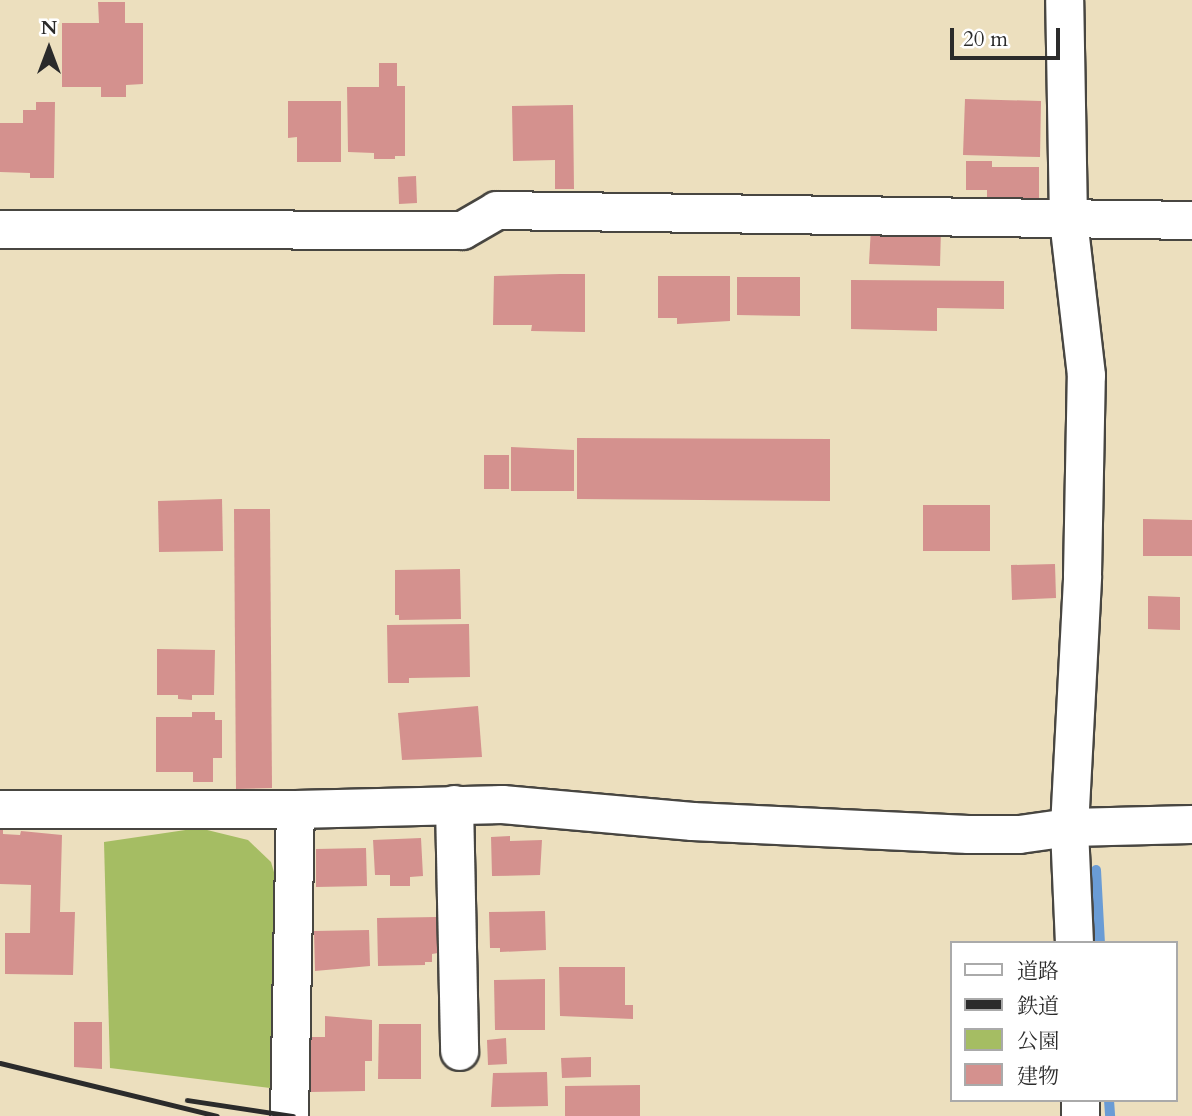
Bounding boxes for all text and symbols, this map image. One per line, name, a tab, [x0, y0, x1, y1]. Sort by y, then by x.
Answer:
north arrow	[14, 14, 84, 84]
scale bar	[954, 14, 1064, 58]
text: N	[41, 15, 57, 41]
text: 20 m	[963, 25, 1008, 54]
legend	[950, 941, 1178, 1102]
text: 道路	[1017, 957, 1059, 986]
text: 鉄道	[1017, 992, 1059, 1021]
text: 公園	[1017, 1027, 1059, 1056]
text: 建物	[1017, 1062, 1059, 1091]

